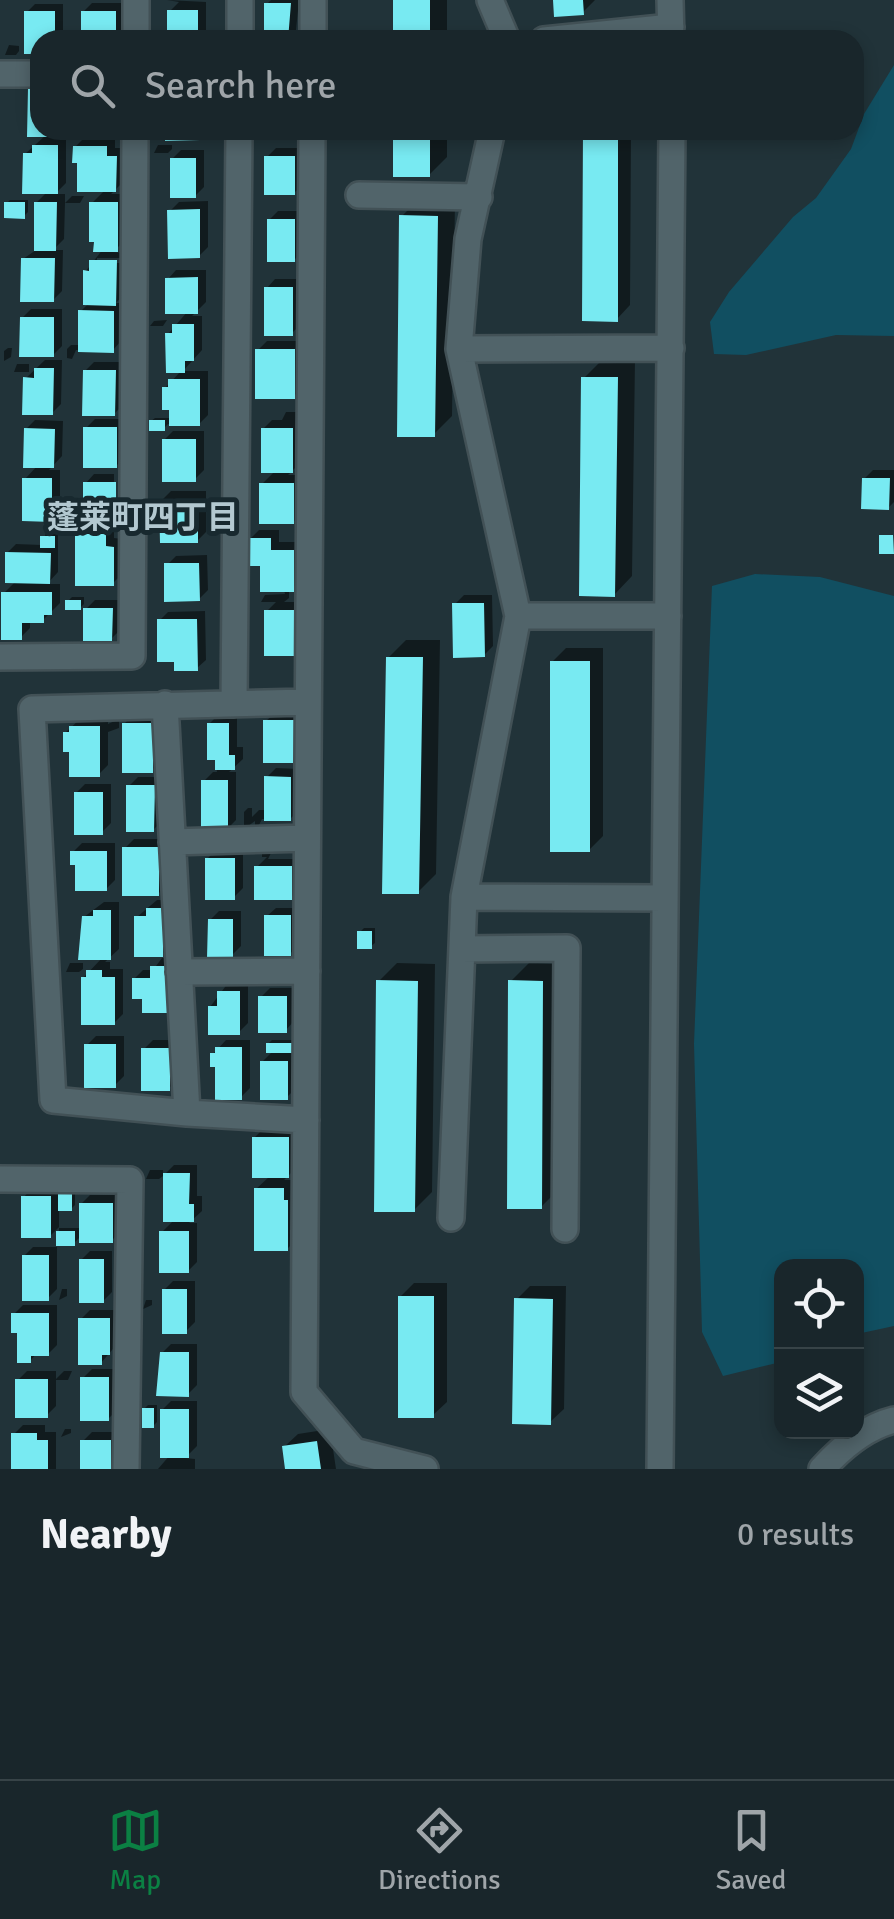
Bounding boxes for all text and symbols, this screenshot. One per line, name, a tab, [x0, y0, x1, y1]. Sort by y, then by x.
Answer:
search box	[30, 30, 864, 140]
icon: search	[65, 58, 120, 113]
text: Search here	[145, 62, 337, 109]
district label: 蓬莱町四丁目	[47, 498, 239, 537]
map controls	[774, 1259, 864, 1439]
button: locate	[774, 1259, 864, 1349]
button: layers	[774, 1349, 864, 1439]
text: Nearby	[40, 1509, 172, 1560]
text: 0 results	[737, 1515, 854, 1554]
tab: Map	[108, 1803, 163, 1897]
tab: Directions	[378, 1803, 500, 1897]
tab: Saved	[716, 1803, 786, 1897]

